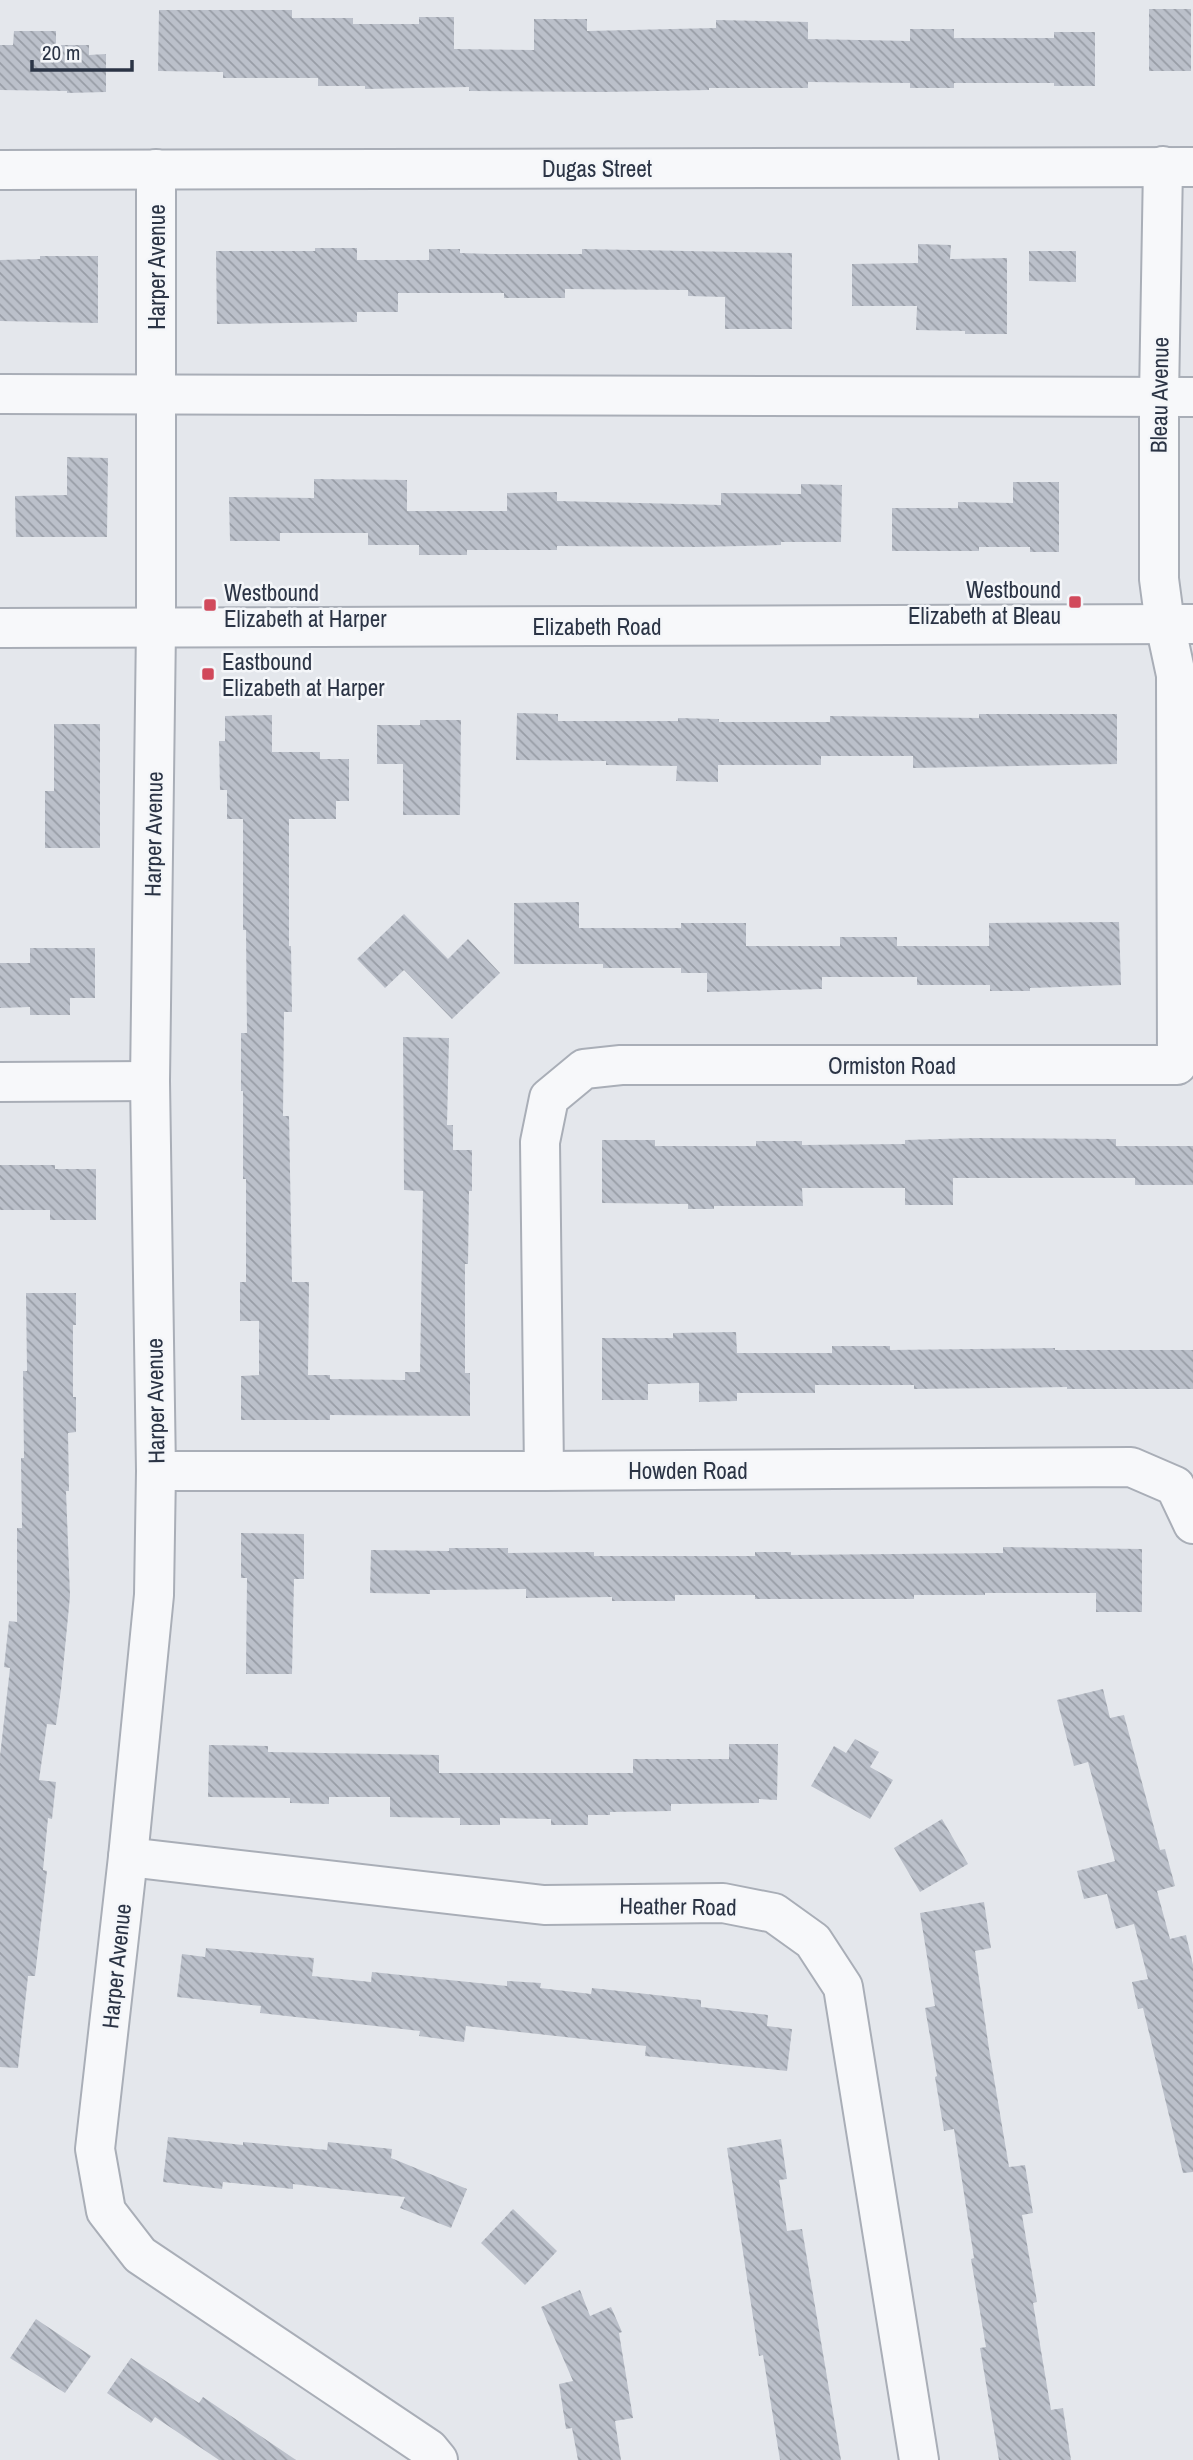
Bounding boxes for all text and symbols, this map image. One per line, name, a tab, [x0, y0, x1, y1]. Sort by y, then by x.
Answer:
scale bar	[32, 28, 131, 72]
text: 20 m	[42, 38, 80, 67]
street label: Dugas Street	[542, 153, 652, 184]
street label: Harper Avenue	[141, 204, 172, 330]
street label: Bleau Avenue	[1142, 337, 1176, 453]
place label: Westbound Elizabeth at Bleau	[908, 574, 1061, 631]
place label: Westbound Elizabeth at Harper	[224, 577, 387, 634]
marker: Westbound Elizabeth at Bleau	[1067, 594, 1083, 610]
marker: Westbound Elizabeth at Harper	[202, 597, 218, 613]
street label: Elizabeth Road	[533, 611, 661, 642]
place label: Eastbound Elizabeth at Harper	[222, 646, 385, 703]
marker: Eastbound Elizabeth at Harper	[200, 666, 216, 682]
street label: Harper Avenue	[136, 771, 170, 897]
street label: Ormiston Road	[828, 1050, 956, 1081]
street label: Harper Avenue	[138, 1338, 172, 1464]
street label: Howden Road	[628, 1455, 748, 1486]
street label: Heather Road	[619, 1889, 737, 1923]
street label: Harper Avenue	[94, 1902, 138, 2030]

